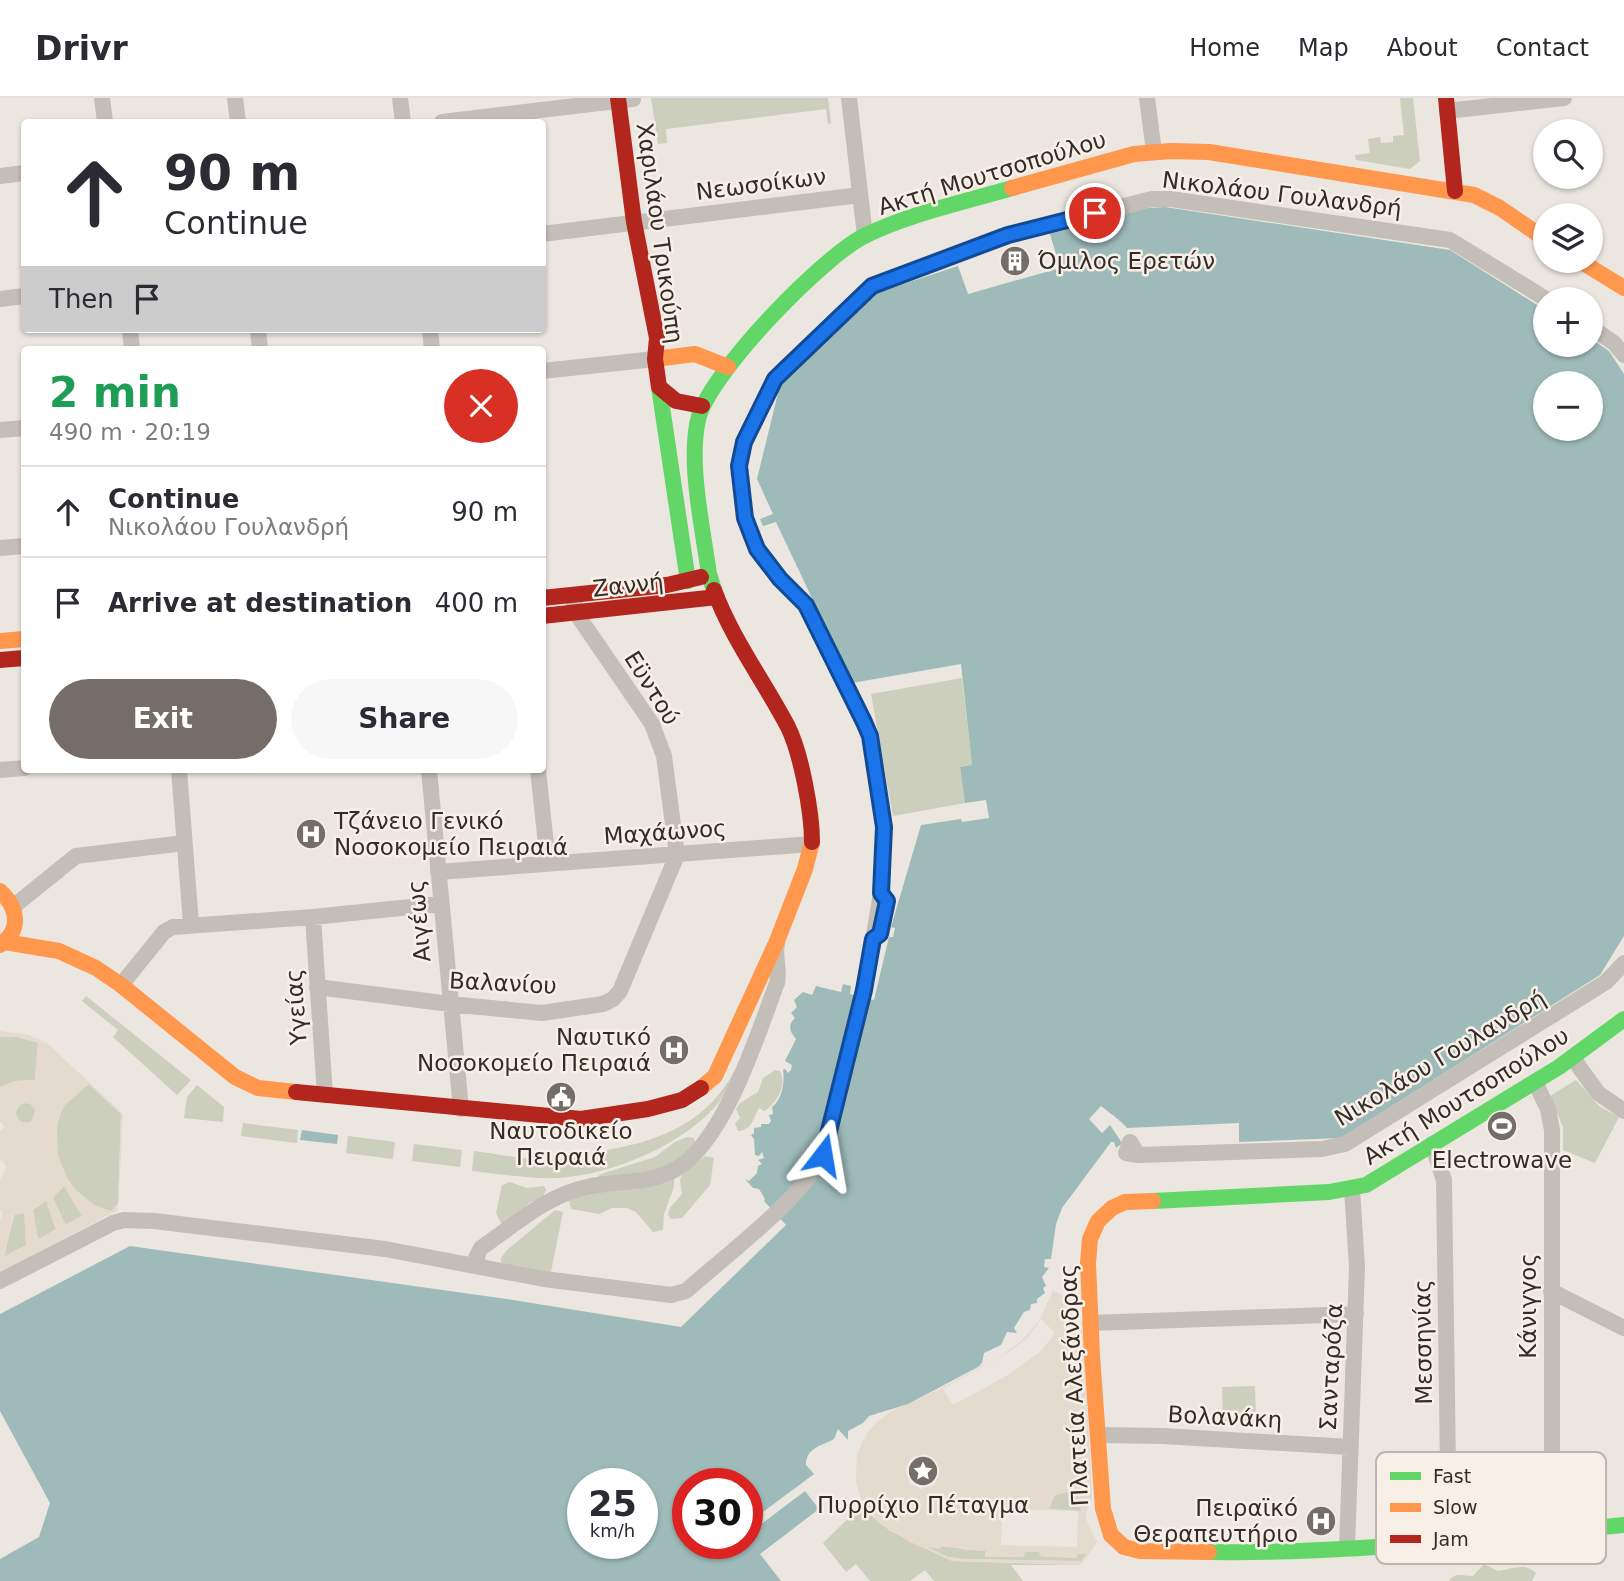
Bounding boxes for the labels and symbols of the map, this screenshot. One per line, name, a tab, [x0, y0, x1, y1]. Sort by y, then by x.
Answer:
street label: Χαριλάου Τρικούπη	[632, 121, 688, 345]
street label: Ακτή Μουτσοπούλου	[875, 126, 1109, 220]
street label: Νεωσοίκων	[694, 163, 828, 205]
street label: Νικολάου Γουλανδρή	[1161, 166, 1403, 222]
pin	[1065, 183, 1125, 243]
building icon: Όμιλος Ερετών	[998, 244, 1032, 278]
place label: Όμιλος Ερετών	[1037, 248, 1215, 274]
street label: Ζαννή	[591, 568, 665, 602]
street label: Εϋντού	[619, 646, 685, 730]
place label: Τζάνειο Γενικό Νοσοκομείο Πειραιά	[333, 808, 568, 860]
street label: Μαχάωνος	[603, 815, 727, 849]
hospital icon: Τζάνειο Γενικό Νοσοκομείο Πειραιά	[294, 817, 328, 851]
street label: Αιγέως	[402, 879, 436, 963]
street label: Βαλανίου	[449, 967, 557, 999]
street label: Υγείας	[280, 968, 312, 1047]
street label: Νικολάου Γουλανδρή	[1330, 985, 1550, 1131]
street label: Ακτή Μουτσοπούλου	[1359, 1022, 1573, 1170]
place label: Ναυτικό Νοσοκομείο Πειραιά	[417, 1024, 651, 1076]
hospital icon: Ναυτικό Νοσοκομείο Πειραιά	[657, 1033, 691, 1067]
public building icon: Ναυτοδικείο Πειραιά	[544, 1080, 578, 1114]
sports icon: Electrowave	[1485, 1109, 1519, 1143]
place label: Ναυτοδικείο Πειραιά	[489, 1118, 633, 1170]
position arrow	[786, 1118, 860, 1192]
place label: Electrowave	[1432, 1147, 1572, 1173]
street label: Κάνιγγος	[1515, 1253, 1541, 1359]
street label: Πλατεία Αλεξάνδρας	[1055, 1263, 1093, 1507]
street label: Μεσσηνίας	[1409, 1279, 1437, 1405]
street label: Σανταρόζα	[1315, 1302, 1347, 1432]
street label: Βολανάκη	[1167, 1401, 1283, 1433]
legend	[1376, 1452, 1606, 1564]
place icon: Πυρρίχιο Πέταγμα	[906, 1454, 940, 1488]
text: Fast	[1433, 1465, 1471, 1487]
speed limit sign: 30	[672, 1468, 763, 1559]
place label: Πυρρίχιο Πέταγμα	[817, 1492, 1029, 1518]
place label: Πειραϊκό Θεραπευτήριο	[1133, 1495, 1298, 1547]
text: Slow	[1433, 1496, 1478, 1518]
hospital icon: Πειραϊκό Θεραπευτήριο	[1304, 1504, 1338, 1538]
text: Jam	[1432, 1528, 1469, 1550]

